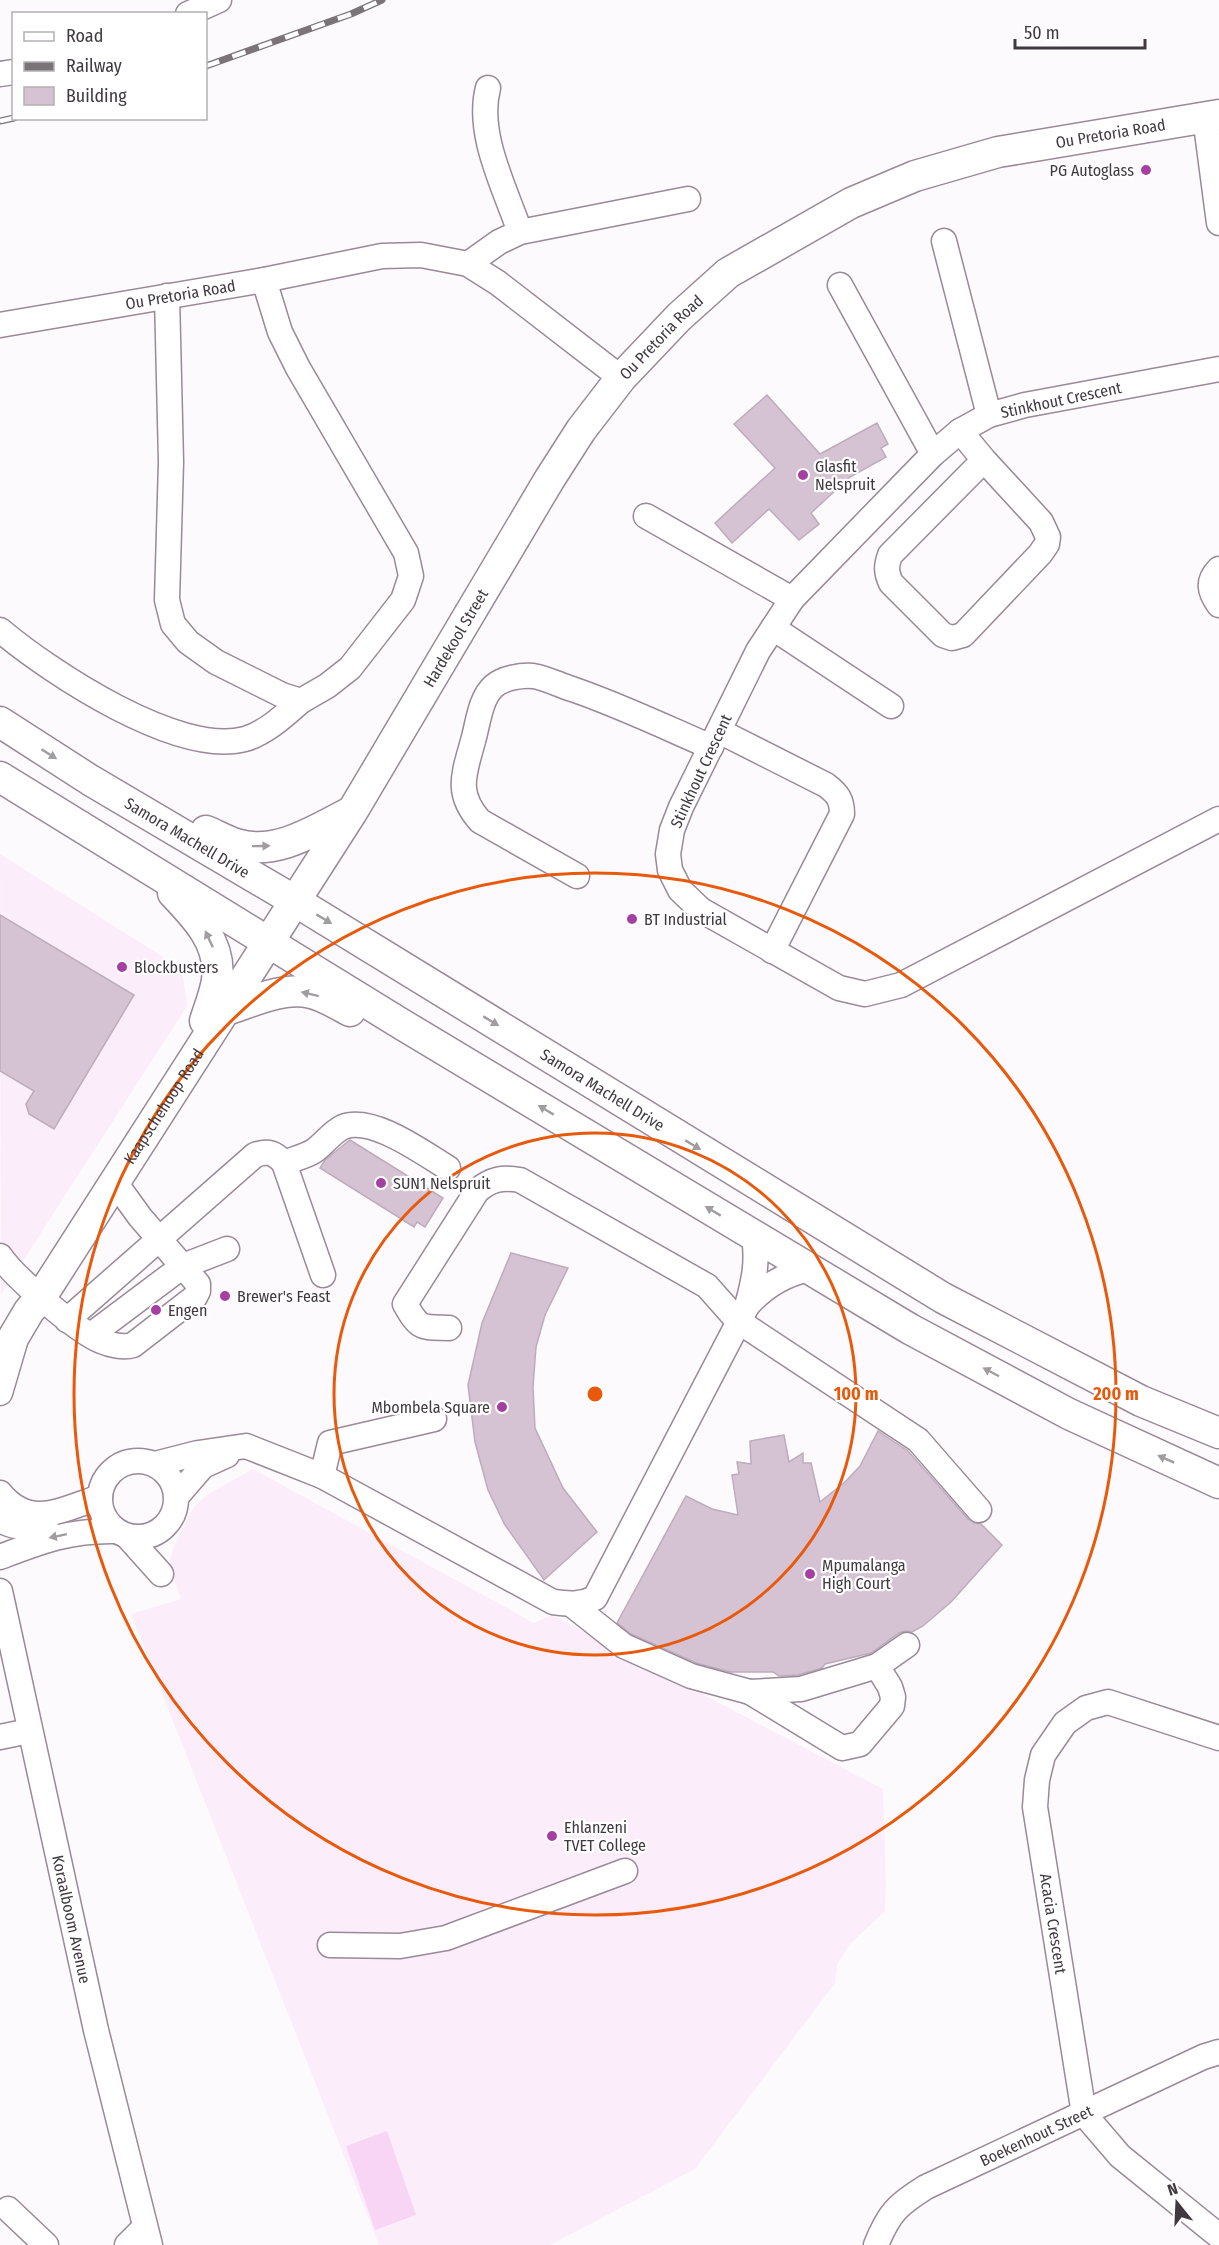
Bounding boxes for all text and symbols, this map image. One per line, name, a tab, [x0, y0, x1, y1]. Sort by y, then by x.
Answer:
legend	[12, 12, 207, 120]
scale bar	[1015, 12, 1146, 50]
text: 50 m	[1024, 22, 1060, 44]
text: Road	[66, 25, 103, 47]
text: Railway	[66, 55, 122, 77]
text: Building	[66, 85, 127, 107]
street label: Ou Pretoria Road	[1054, 115, 1167, 152]
place label: PG Autoglass	[1050, 161, 1134, 180]
marker: PG Autoglass	[1139, 163, 1153, 177]
street label: Ou Pretoria Road	[124, 276, 237, 313]
street label: Ou Pretoria Road	[615, 291, 707, 383]
street label: Stinkhout Crescent	[999, 378, 1124, 422]
place label: Glasfit Nelspruit	[815, 457, 876, 494]
marker: Glasfit Nelspruit	[796, 468, 810, 482]
street label: Hardekool Street	[419, 585, 492, 690]
street label: Stinkhout Crescent	[666, 710, 736, 831]
one-way arrow	[41, 748, 57, 759]
street label: Samora Machell Drive	[121, 793, 253, 882]
one-way arrow	[252, 842, 271, 851]
place label: BT Industrial	[644, 910, 727, 929]
marker: BT Industrial	[625, 912, 639, 926]
one-way arrow	[316, 914, 332, 925]
one-way arrow	[204, 930, 214, 948]
place label: Blockbusters	[134, 958, 219, 977]
marker: Blockbusters	[115, 960, 129, 974]
one-way arrow	[301, 989, 319, 999]
one-way arrow	[483, 1016, 499, 1027]
street label: Samora Machell Drive	[537, 1044, 668, 1135]
street label: Kaapschehoop Road	[119, 1045, 207, 1167]
one-way arrow	[538, 1105, 554, 1116]
one-way arrow	[685, 1140, 702, 1150]
place label: SUN1 Nelspruit	[393, 1174, 491, 1193]
marker: SUN1 Nelspruit	[374, 1176, 388, 1190]
one-way arrow	[705, 1206, 721, 1217]
place label: Brewer's Feast	[237, 1287, 331, 1306]
marker: Brewer's Feast	[218, 1289, 232, 1303]
place label: Engen	[168, 1301, 207, 1320]
marker: Engen	[149, 1303, 163, 1317]
one-way arrow	[982, 1367, 999, 1377]
text: 100 m	[834, 1383, 878, 1405]
text: 200 m	[1092, 1383, 1139, 1405]
centre of rings	[585, 1384, 605, 1404]
place label: Mbombela Square	[371, 1398, 490, 1417]
marker: Mbombela Square	[495, 1400, 509, 1414]
one-way arrow	[1156, 1454, 1174, 1464]
one-way arrow	[48, 1532, 67, 1541]
place label: Mpumalanga High Court	[822, 1556, 906, 1593]
marker: Mpumalanga High Court	[803, 1567, 817, 1581]
place label: Ehlanzeni TVET College	[564, 1818, 646, 1855]
marker: Ehlanzeni TVET College	[545, 1829, 559, 1843]
street label: Koraalboom Avenue	[49, 1853, 95, 1985]
street label: Acacia Crescent	[1036, 1872, 1071, 1976]
street label: Boekenhout Street	[977, 2100, 1096, 2170]
north arrow	[1147, 2173, 1207, 2233]
text: N	[1165, 2179, 1180, 2200]

